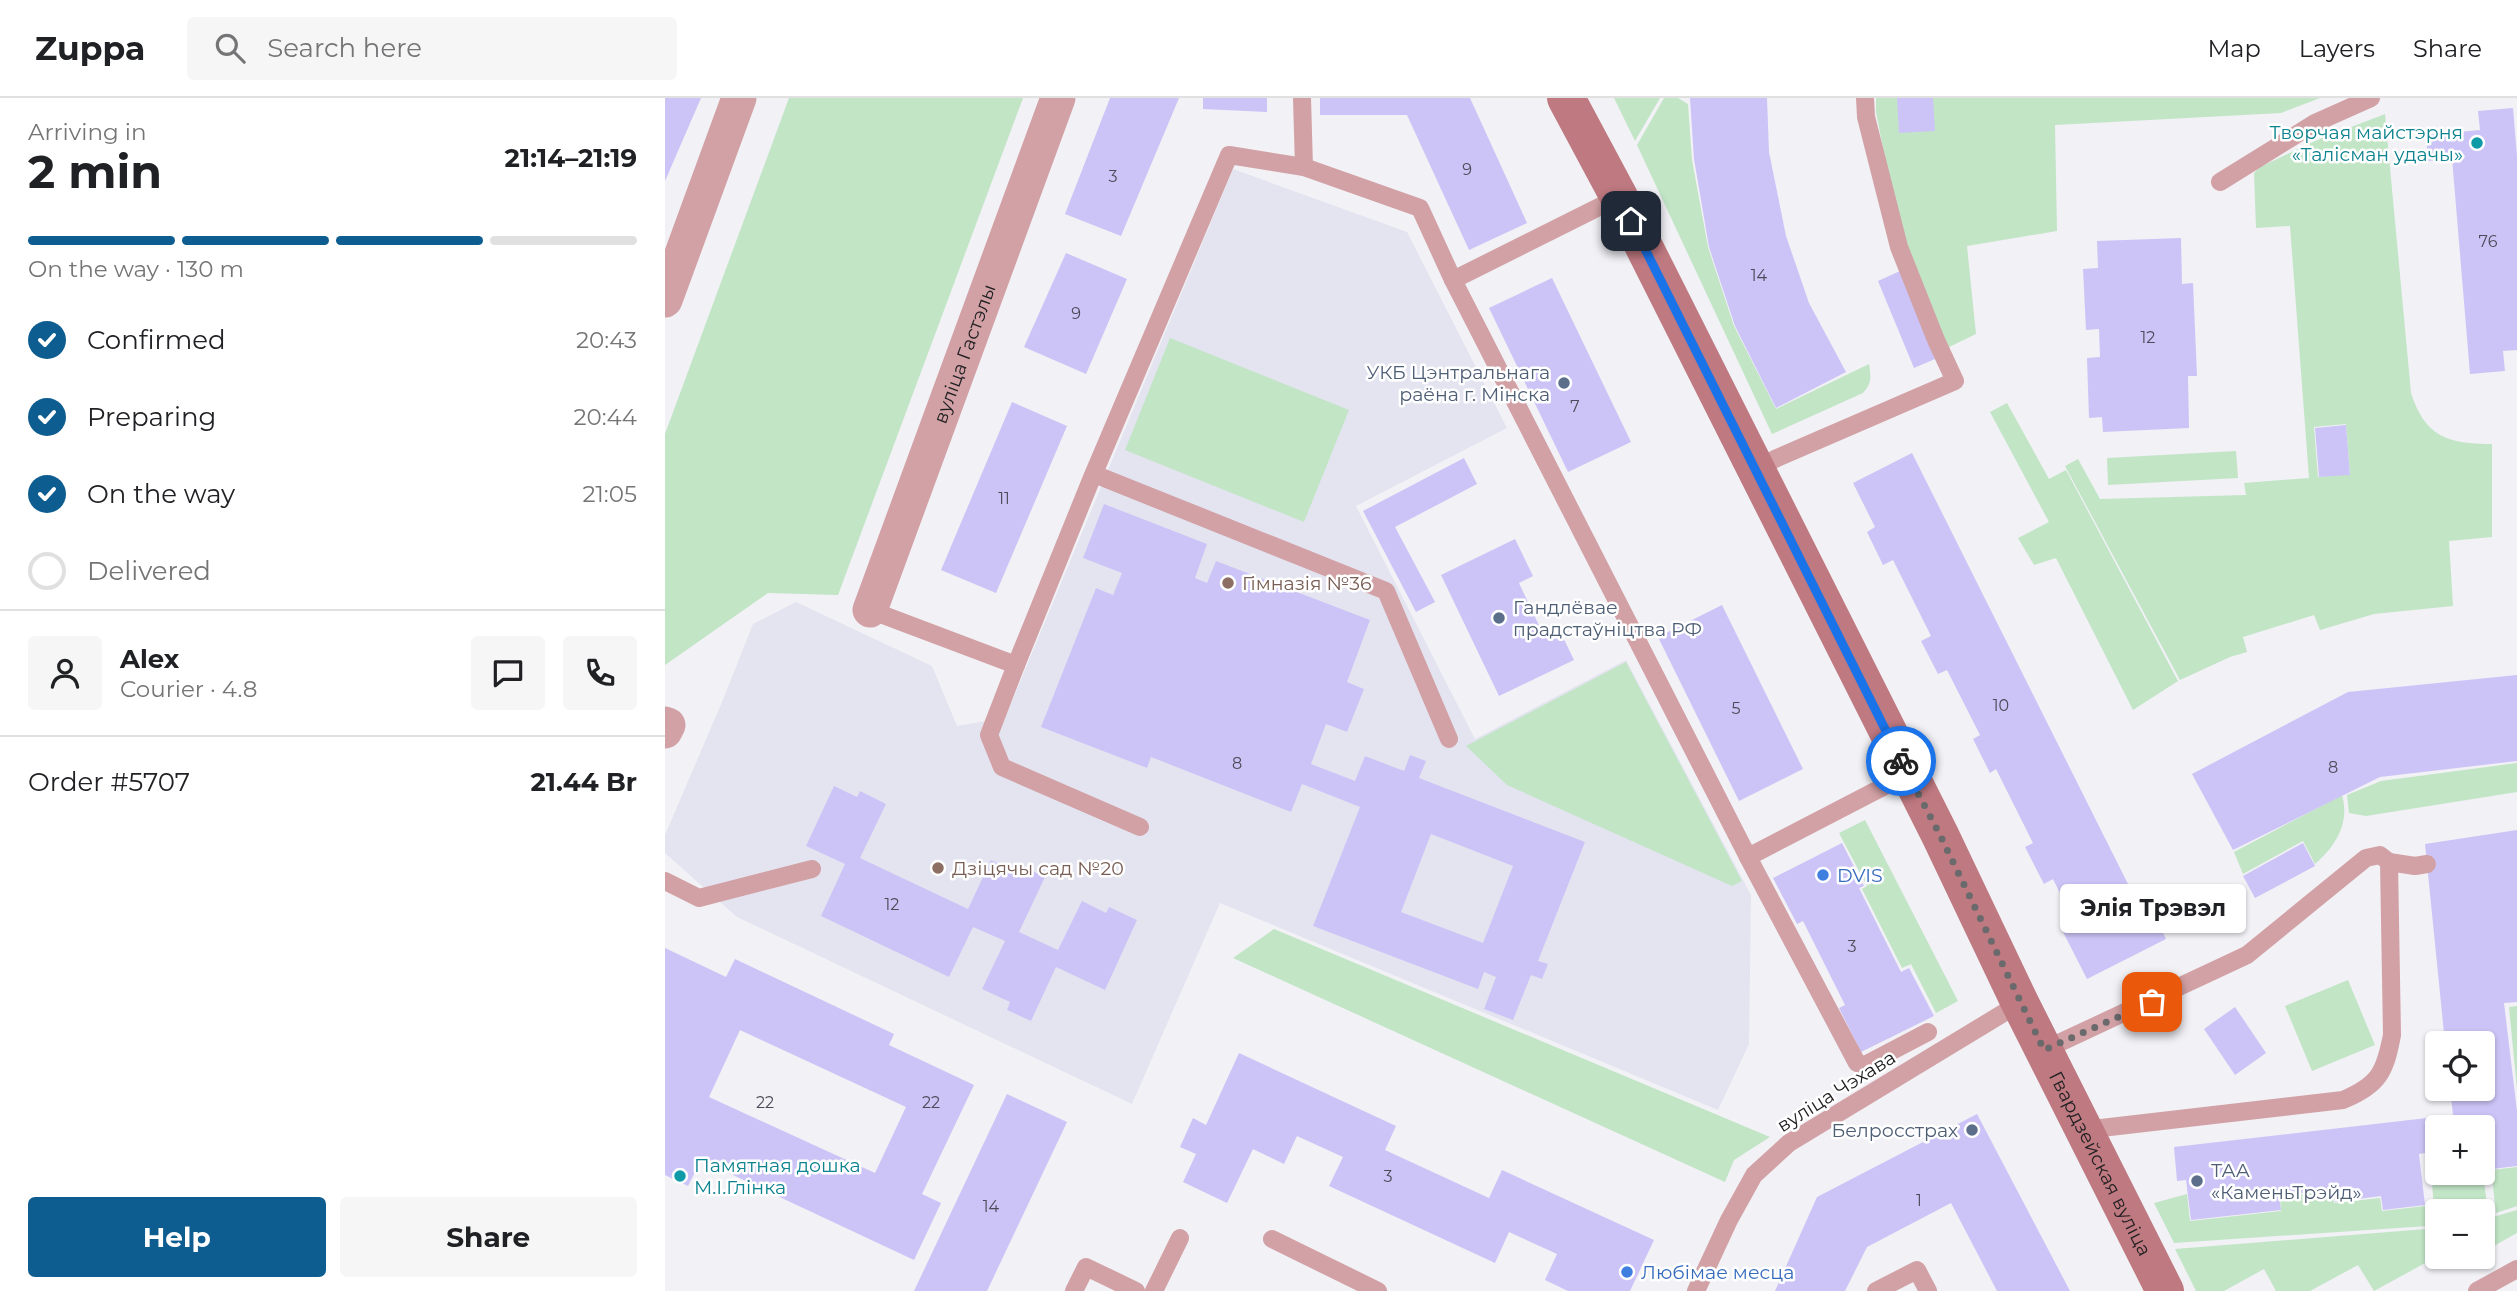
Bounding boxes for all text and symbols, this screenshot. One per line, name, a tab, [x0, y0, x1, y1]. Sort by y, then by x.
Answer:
search box	[187, 17, 677, 80]
text: Zuppa	[35, 28, 145, 68]
icon: search	[211, 29, 249, 67]
text: Search here	[267, 32, 422, 64]
text: Map	[2207, 34, 2261, 63]
text: Layers	[2299, 34, 2375, 63]
text: Share	[2413, 34, 2482, 63]
text: Arriving in	[28, 118, 147, 146]
place label: Творчая майстэрня «Талісман удачы»	[2270, 121, 2463, 166]
marker: Творчая майстэрня «Талісман удачы»	[2469, 135, 2485, 151]
text: 21:14–21:19	[505, 142, 637, 174]
text: 2 min	[28, 143, 162, 200]
house number: 9	[1462, 160, 1472, 179]
house number: 3	[1108, 167, 1118, 186]
pin	[1601, 191, 1661, 251]
icon: home	[1612, 202, 1650, 240]
house number: 76	[2479, 232, 2498, 251]
text: On the way · 130 m	[28, 255, 244, 283]
house number: 14	[1751, 266, 1768, 285]
street label: вуліца Гастэлы	[928, 281, 1001, 427]
house number: 9	[1071, 304, 1081, 323]
icon: check	[28, 321, 66, 359]
text: Confirmed	[87, 324, 226, 356]
text: 20:43	[576, 326, 637, 354]
house number: 12	[2141, 328, 2155, 347]
place label: УКБ Цэнтральнага раёна г. Мінска	[1367, 361, 1550, 406]
marker: УКБ Цэнтральнага раёна г. Мінска	[1556, 375, 1572, 391]
house number: 7	[1570, 397, 1580, 416]
icon: check	[28, 398, 66, 436]
text: Preparing	[87, 401, 216, 433]
text: 20:44	[573, 403, 637, 431]
icon: check	[28, 475, 66, 513]
text: On the way	[87, 478, 235, 510]
text: 21:05	[583, 480, 637, 508]
house number: 11	[998, 489, 1010, 508]
text: Delivered	[87, 555, 211, 587]
place label: Гімназія №36	[1242, 572, 1372, 595]
marker: Гімназія №36	[1220, 575, 1236, 591]
place label: Гандлёвае прадстаўніцтва РФ	[1513, 596, 1702, 641]
marker: Гандлёвае прадстаўніцтва РФ	[1491, 610, 1507, 626]
button: person	[28, 636, 102, 710]
button: chat	[471, 636, 545, 710]
button: phone	[563, 636, 637, 710]
text: Alex	[120, 643, 179, 675]
text: Courier · 4.8	[120, 675, 257, 703]
house number: 10	[1993, 696, 2009, 715]
house number: 5	[1731, 699, 1741, 718]
courier	[1866, 726, 1936, 796]
icon: bike	[1882, 742, 1920, 780]
house number: 8	[1232, 754, 1242, 773]
house number: 8	[2328, 758, 2338, 777]
text: Order #5707	[28, 766, 190, 798]
text: 21.44 Br	[530, 766, 637, 798]
place label: Дзіцячы сад №20	[952, 857, 1124, 880]
marker: Дзіцячы сад №20	[930, 860, 946, 876]
place label: DVIS	[1837, 864, 1883, 887]
marker: DVIS	[1815, 867, 1831, 883]
callout: Элія Трэвэл	[2059, 883, 2245, 932]
text: Элія Трэвэл	[2080, 894, 2226, 922]
house number: 12	[885, 895, 899, 914]
house number: 3	[1847, 937, 1857, 956]
pin	[2122, 972, 2182, 1032]
icon: bag	[2133, 983, 2171, 1021]
map controls	[2425, 1031, 2495, 1269]
button: locate	[2425, 1031, 2495, 1101]
street label: вуліца Чэхава	[1773, 1046, 1900, 1137]
street label: Гвардзейская вуліца	[2044, 1067, 2156, 1260]
house number: 22	[756, 1093, 774, 1112]
house number: 22	[922, 1093, 940, 1112]
button: +	[2425, 1115, 2495, 1185]
place label: Белросстрах	[1831, 1119, 1958, 1142]
marker: Белросстрах	[1964, 1122, 1980, 1138]
place label: Памятная дошка М.І.Глінка	[694, 1154, 861, 1199]
place label: ТАА «КаменьТрэйд»	[2211, 1159, 2362, 1204]
house number: 3	[1383, 1167, 1393, 1186]
marker: Памятная дошка М.І.Глінка	[672, 1168, 688, 1184]
marker: ТАА «КаменьТрэйд»	[2189, 1173, 2205, 1189]
house number: 1	[1916, 1191, 1922, 1210]
button: Help	[28, 1197, 326, 1277]
button: Share	[340, 1197, 637, 1277]
house number: 14	[983, 1197, 1000, 1216]
button: −	[2425, 1199, 2495, 1269]
place label: Любімае месца	[1641, 1261, 1794, 1284]
marker: Любімае месца	[1619, 1264, 1635, 1280]

